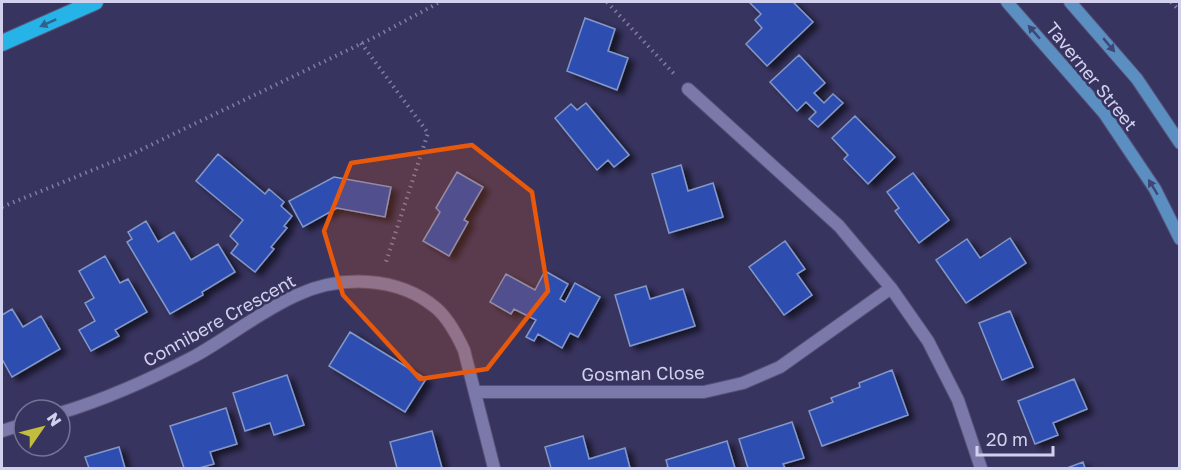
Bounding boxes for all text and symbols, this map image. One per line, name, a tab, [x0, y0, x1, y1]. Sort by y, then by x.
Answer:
street label: Taverner Street	[1042, 17, 1142, 135]
one-way arrow	[39, 18, 57, 28]
one-way arrow	[1028, 25, 1041, 40]
one-way arrow	[1103, 37, 1116, 53]
one-way arrow	[1147, 179, 1158, 195]
street label: Connibere Crescent	[139, 269, 299, 371]
street label: Gosman Close	[581, 361, 705, 385]
north arrow	[12, 398, 72, 458]
text: N	[43, 409, 66, 430]
scale bar	[977, 419, 1054, 457]
text: 20 m	[986, 428, 1028, 450]

